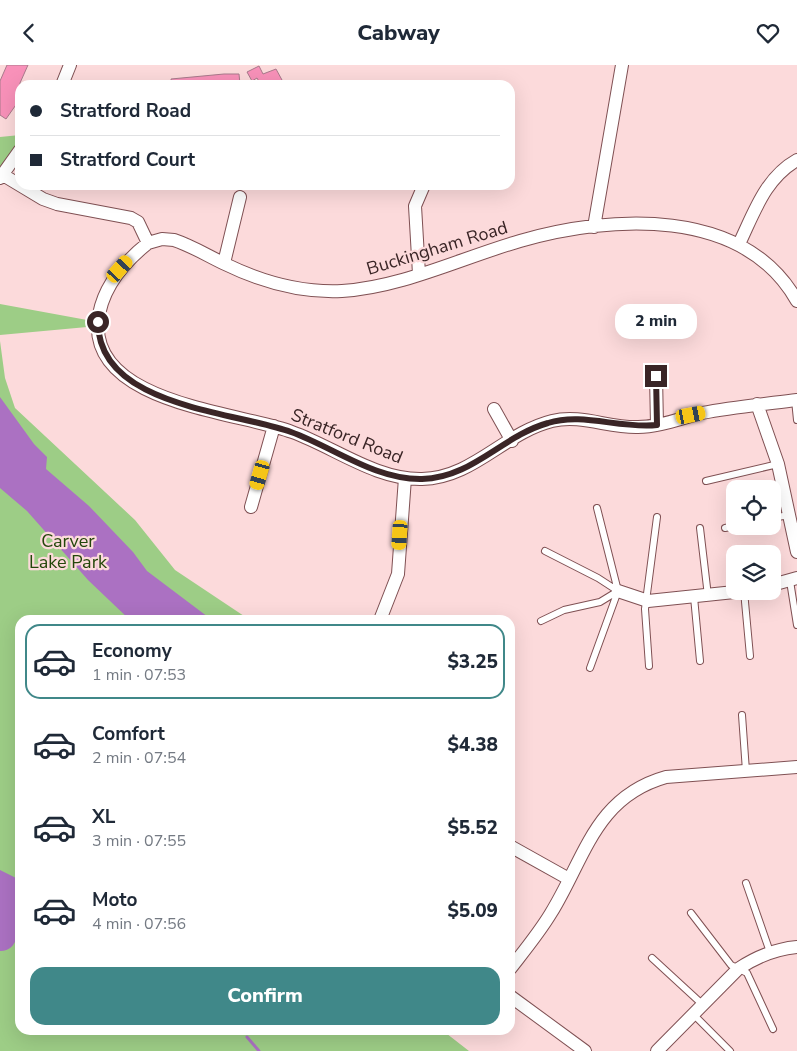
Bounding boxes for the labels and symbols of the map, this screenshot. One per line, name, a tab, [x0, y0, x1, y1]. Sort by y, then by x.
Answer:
street label: Buckingham Road	[364, 215, 510, 281]
car	[104, 253, 135, 285]
callout: 2 min	[615, 303, 697, 339]
route start	[87, 311, 109, 333]
route end	[645, 365, 667, 387]
street label: Stratford Road	[288, 403, 406, 469]
car	[674, 405, 707, 425]
car	[248, 459, 271, 491]
car	[391, 520, 408, 550]
park label: Carver Lake Park	[29, 529, 108, 574]

